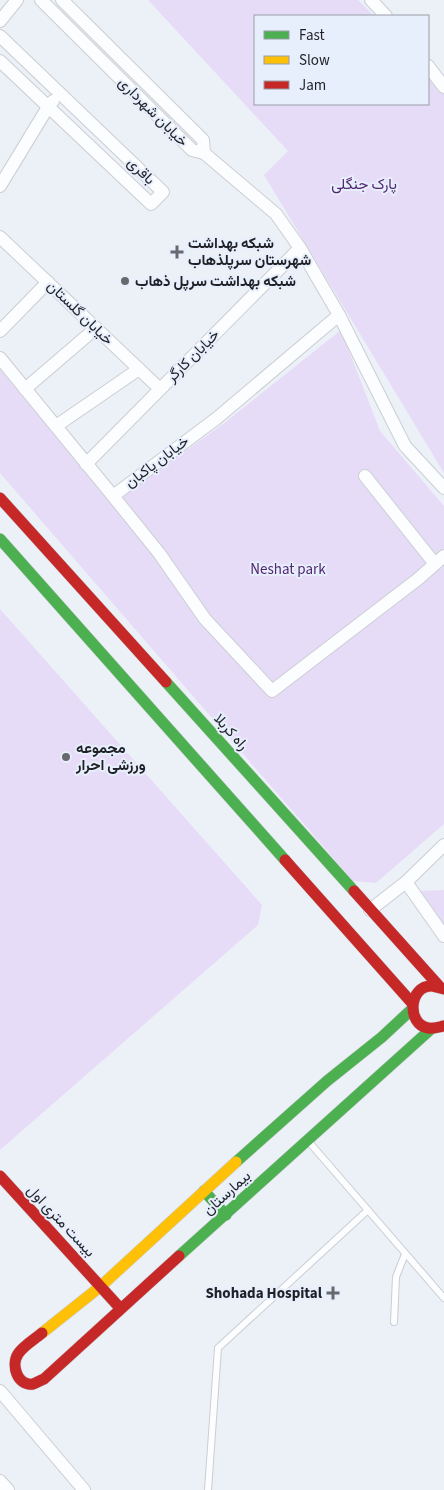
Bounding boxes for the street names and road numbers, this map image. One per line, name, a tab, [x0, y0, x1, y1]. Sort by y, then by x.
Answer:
street label: خیابان شهرداری	[113, 72, 193, 152]
street label: باقری	[122, 152, 160, 190]
street label: خیابان گلستان	[42, 276, 118, 350]
street label: خیابان کارگر	[161, 325, 224, 388]
street label: خیابان پاکبان	[121, 431, 193, 493]
street label: راه کربلا	[209, 709, 253, 755]
street label: بیمارستان	[198, 1166, 256, 1220]
street label: بیست متری اول	[22, 1180, 100, 1262]

